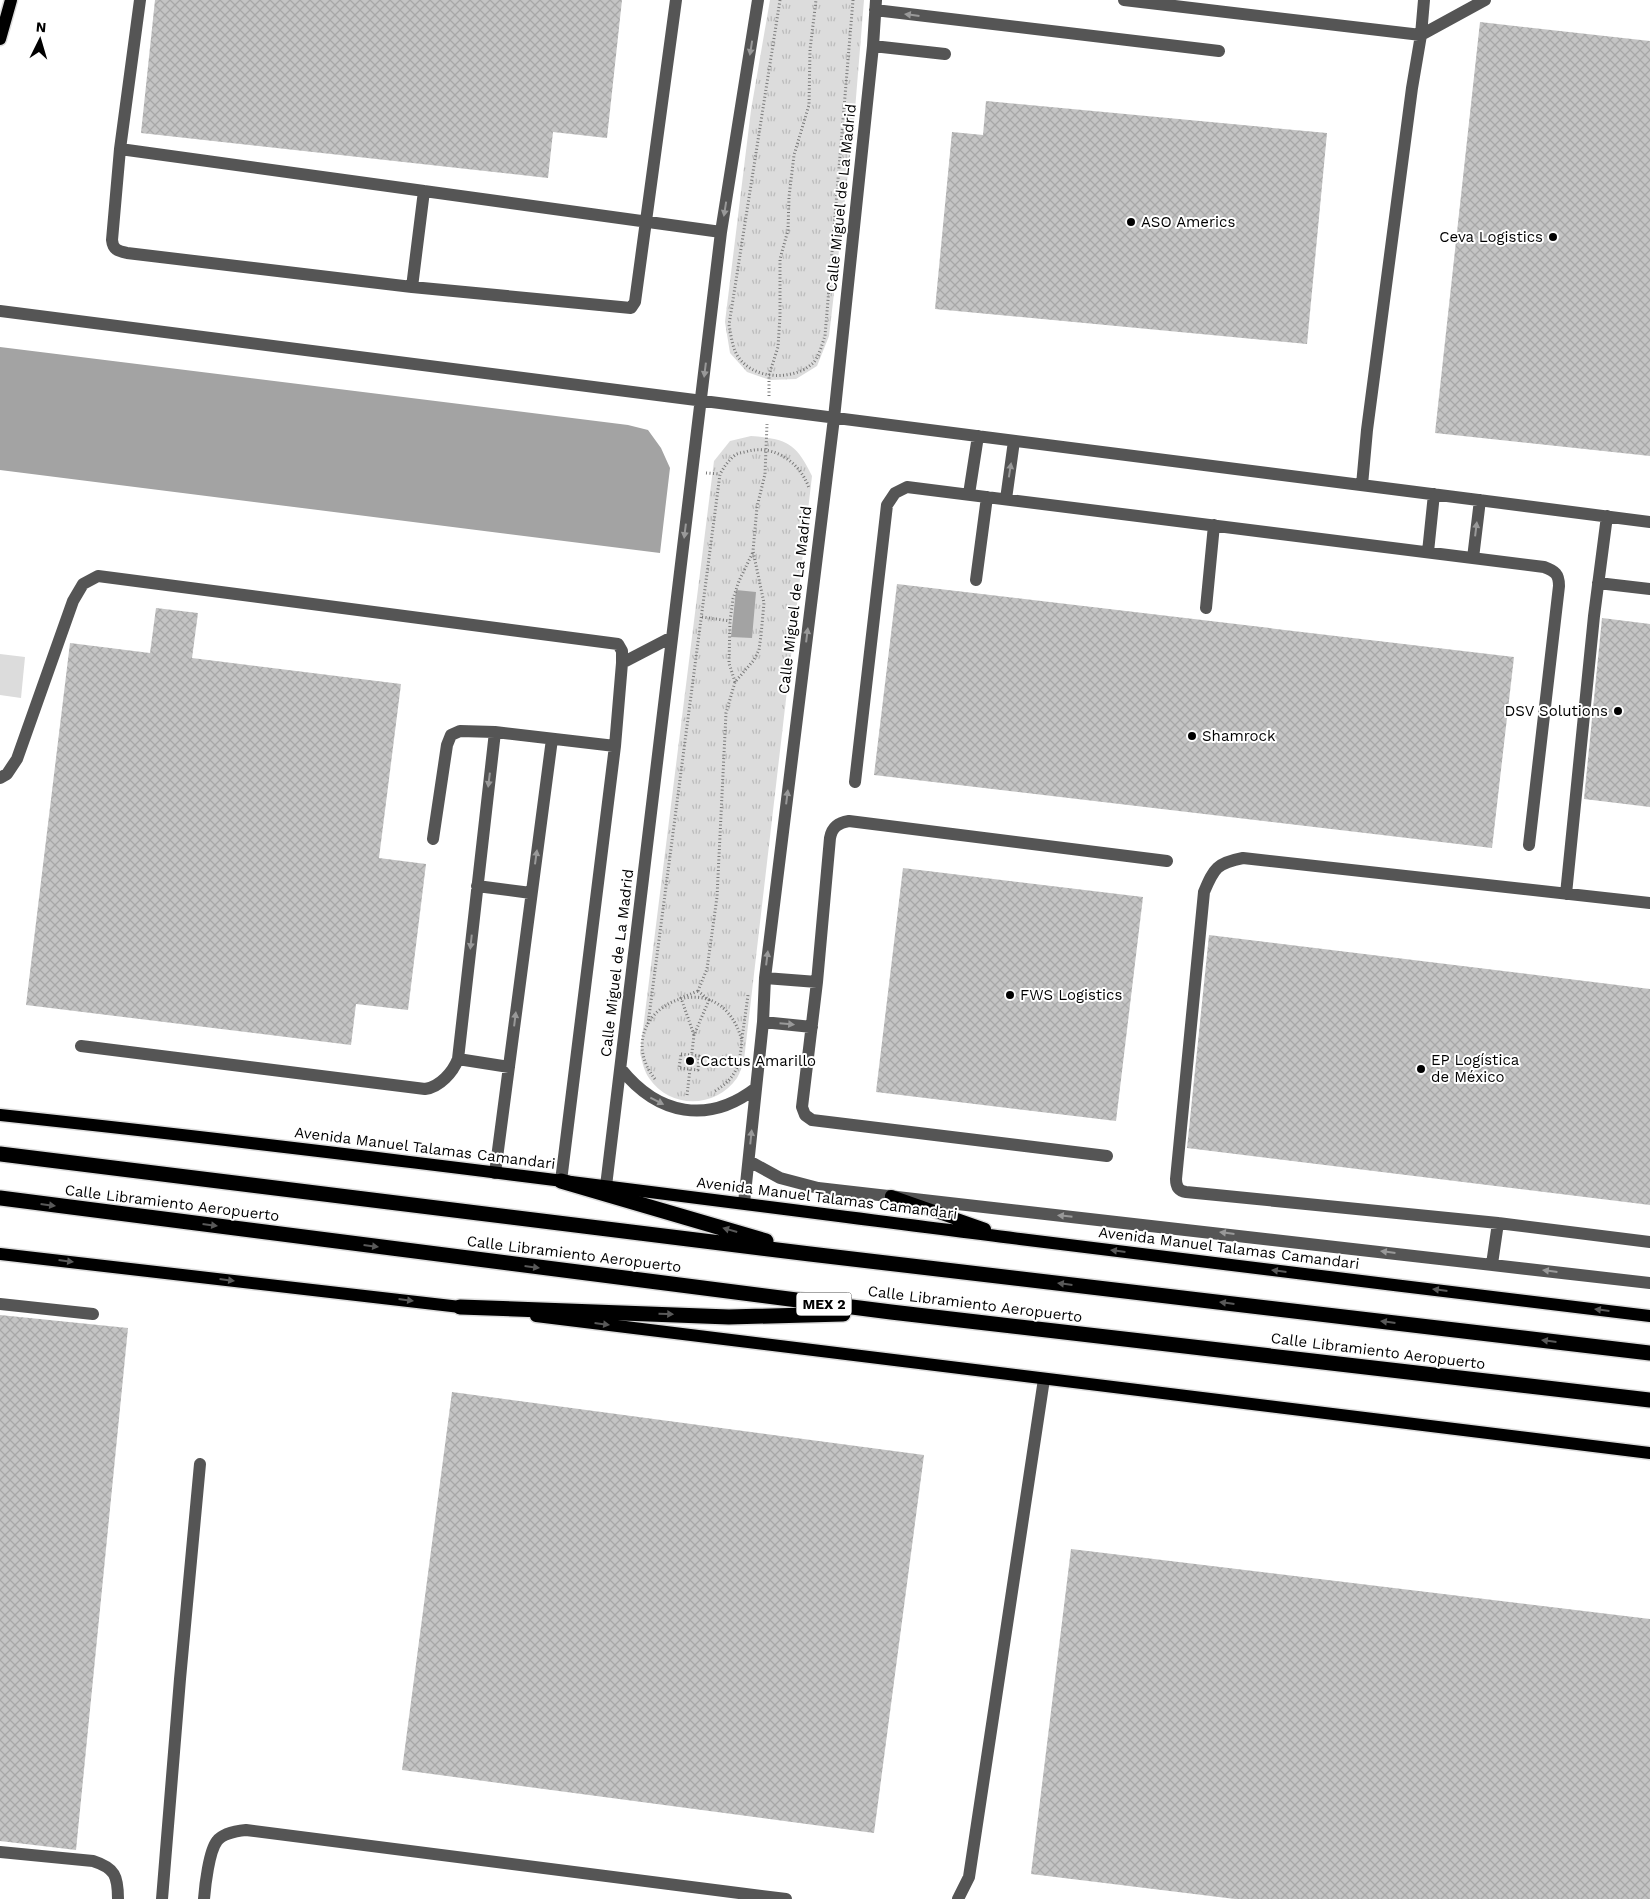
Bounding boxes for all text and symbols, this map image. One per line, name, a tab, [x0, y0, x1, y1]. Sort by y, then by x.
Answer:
one-way arrow	[903, 11, 919, 19]
north arrow	[15, 15, 65, 65]
text: N	[35, 19, 47, 35]
one-way arrow	[746, 40, 754, 56]
street label: Calle Miguel de La Madrid	[822, 103, 860, 293]
one-way arrow	[721, 201, 729, 217]
place label: ASO Americs	[1141, 213, 1235, 231]
marker: ASO Americs	[1125, 216, 1137, 228]
place label: Ceva Logistics	[1439, 228, 1543, 246]
marker: Ceva Logistics	[1547, 231, 1559, 243]
one-way arrow	[701, 362, 709, 378]
one-way arrow	[1006, 462, 1014, 478]
street label: Calle Miguel de La Madrid	[775, 505, 815, 695]
one-way arrow	[1472, 521, 1480, 537]
one-way arrow	[681, 523, 689, 539]
one-way arrow	[803, 627, 811, 643]
place label: DSV Solutions	[1504, 702, 1608, 720]
marker: DSV Solutions	[1612, 705, 1624, 717]
place label: Shamrock	[1202, 727, 1276, 745]
marker: Shamrock	[1186, 730, 1198, 742]
one-way arrow	[485, 773, 493, 789]
one-way arrow	[783, 788, 791, 804]
one-way arrow	[532, 849, 540, 865]
street label: Calle Miguel de La Madrid	[597, 868, 637, 1058]
one-way arrow	[467, 934, 475, 950]
one-way arrow	[763, 950, 771, 966]
place label: FWS Logistics	[1020, 986, 1122, 1004]
marker: FWS Logistics	[1004, 989, 1016, 1001]
one-way arrow	[511, 1010, 519, 1026]
one-way arrow	[780, 1020, 796, 1028]
place label: EP Logística de México	[1431, 1051, 1520, 1086]
place label: Cactus Amarillo	[700, 1052, 816, 1070]
marker: Cactus Amarillo	[684, 1055, 696, 1067]
marker: EP Logística de México	[1415, 1063, 1427, 1075]
one-way arrow	[650, 1097, 665, 1105]
street label: Avenida Manuel Talamas Camandari	[293, 1123, 557, 1173]
one-way arrow	[747, 1129, 755, 1145]
street label: Avenida Manuel Talamas Camandari	[695, 1173, 959, 1223]
street label: Calle Libramiento Aeropuerto	[64, 1181, 280, 1225]
one-way arrow	[41, 1201, 57, 1209]
one-way arrow	[1057, 1211, 1073, 1219]
one-way arrow	[202, 1221, 218, 1229]
street label: Avenida Manuel Talamas Camandari	[1097, 1223, 1361, 1273]
one-way arrow	[722, 1226, 737, 1234]
one-way arrow	[1218, 1229, 1234, 1237]
street label: Calle Libramiento Aeropuerto	[466, 1232, 682, 1276]
one-way arrow	[363, 1242, 379, 1250]
one-way arrow	[1109, 1247, 1125, 1255]
one-way arrow	[1380, 1248, 1396, 1256]
one-way arrow	[58, 1257, 74, 1265]
one-way arrow	[524, 1263, 540, 1271]
one-way arrow	[1271, 1267, 1287, 1275]
one-way arrow	[1541, 1267, 1557, 1275]
one-way arrow	[220, 1276, 236, 1284]
one-way arrow	[1057, 1280, 1073, 1288]
street label: Calle Libramiento Aeropuerto	[867, 1282, 1083, 1326]
one-way arrow	[1432, 1286, 1448, 1294]
road number: MEX 2	[796, 1292, 852, 1316]
one-way arrow	[398, 1296, 414, 1304]
one-way arrow	[1218, 1299, 1234, 1307]
one-way arrow	[1593, 1306, 1609, 1314]
one-way arrow	[658, 1311, 674, 1319]
one-way arrow	[1380, 1318, 1396, 1326]
one-way arrow	[594, 1320, 610, 1328]
street label: Calle Libramiento Aeropuerto	[1270, 1329, 1486, 1373]
one-way arrow	[1541, 1337, 1557, 1345]

